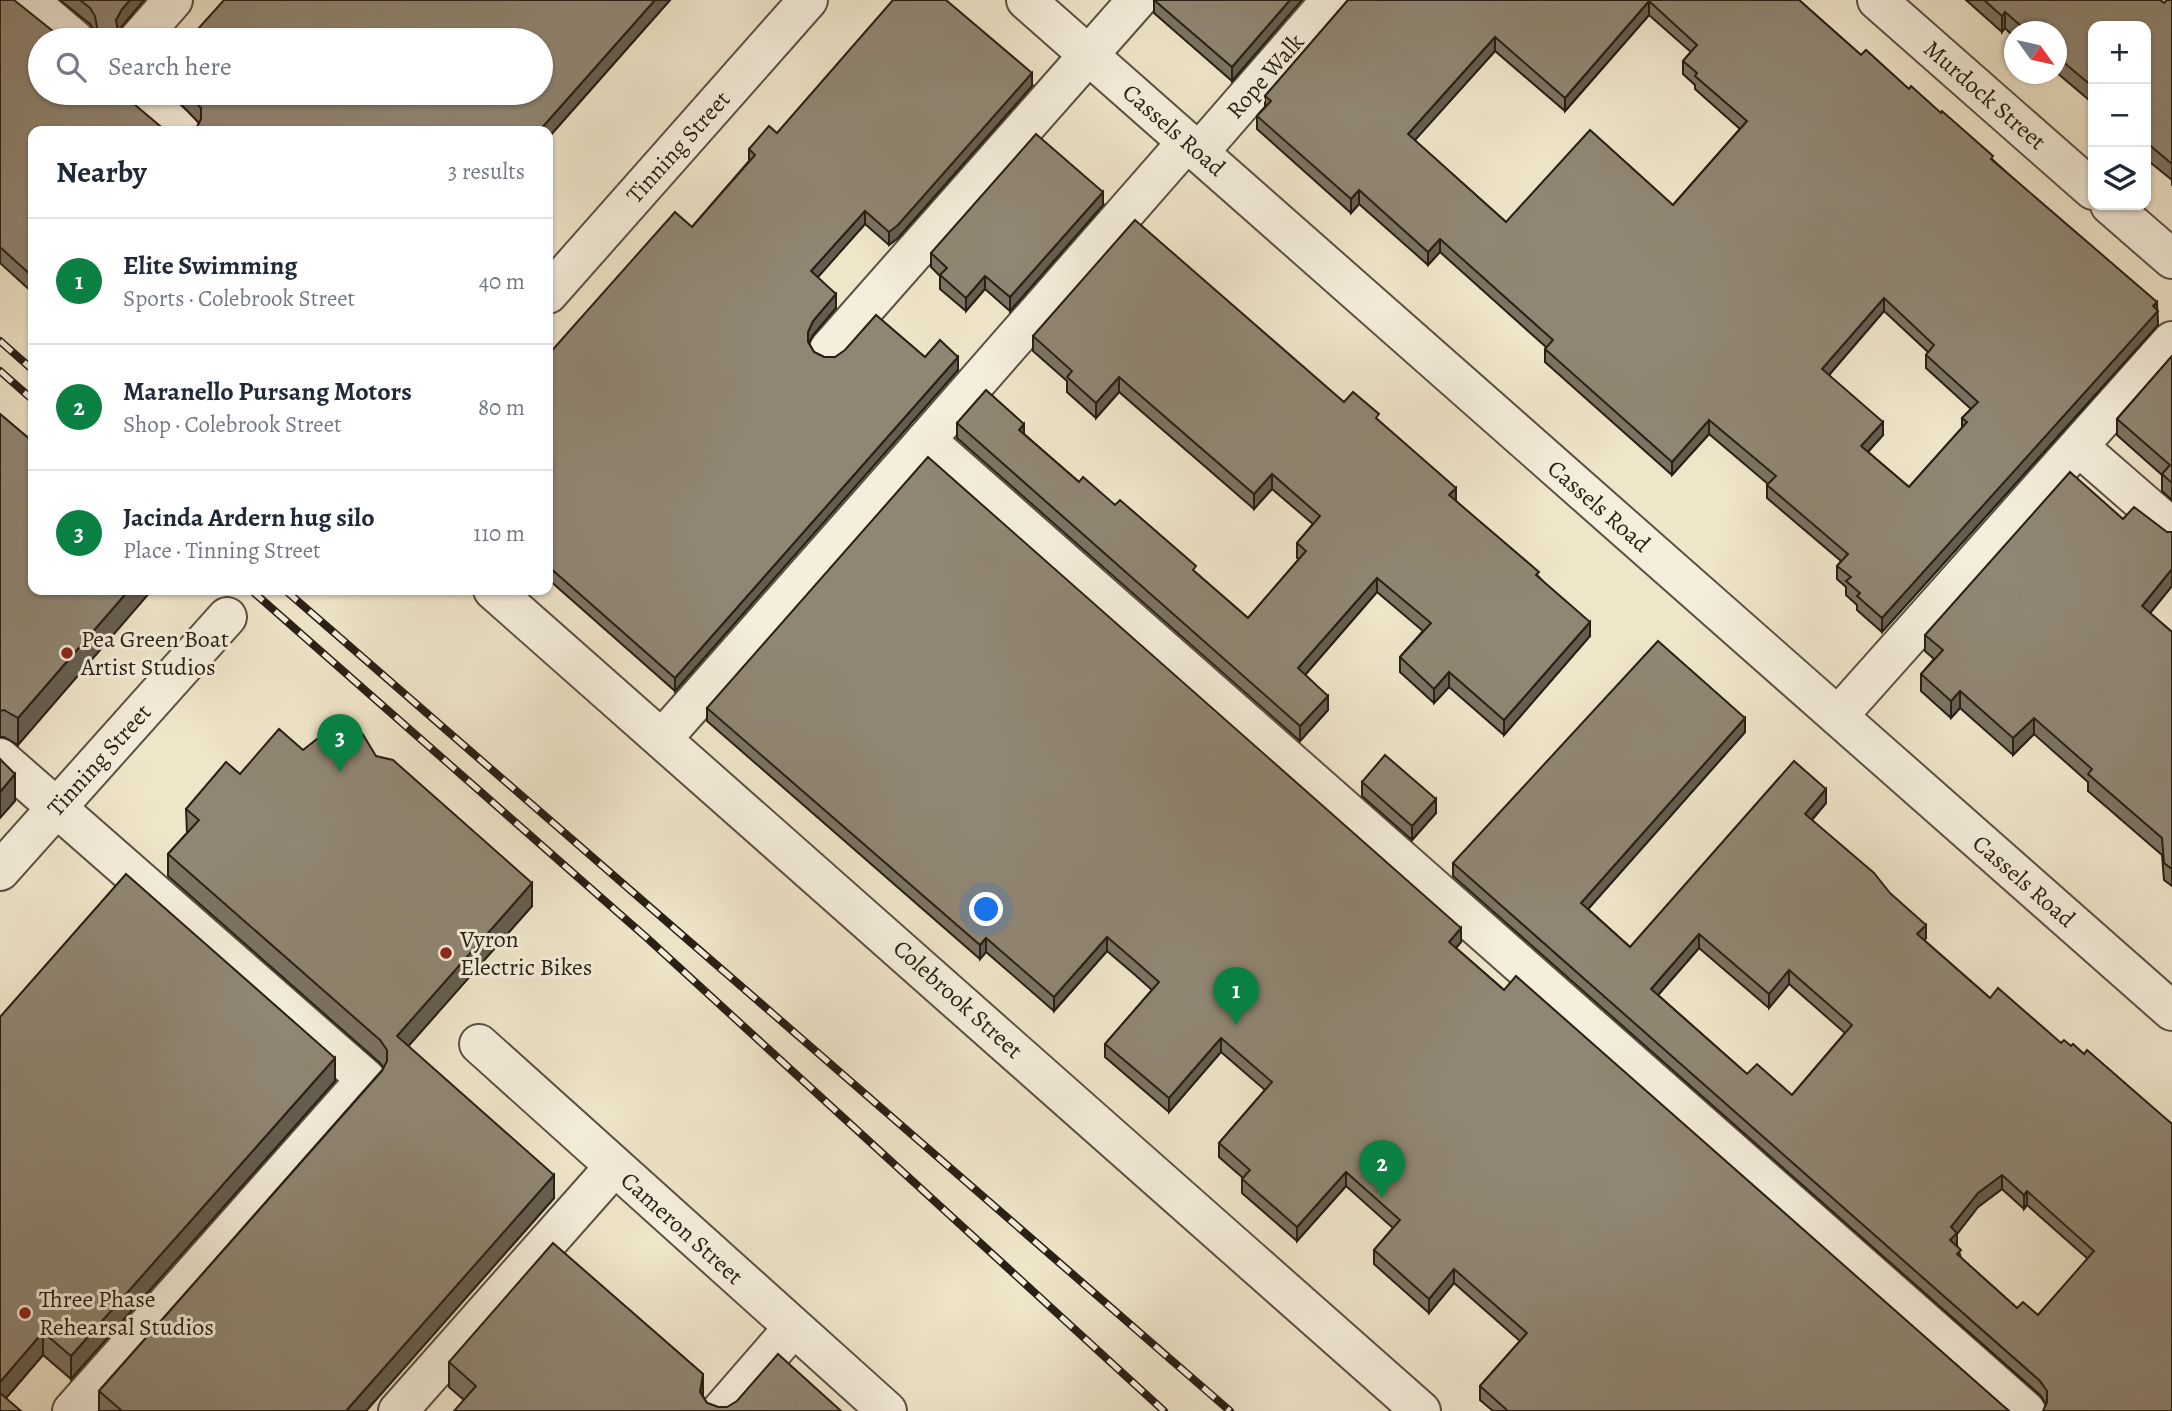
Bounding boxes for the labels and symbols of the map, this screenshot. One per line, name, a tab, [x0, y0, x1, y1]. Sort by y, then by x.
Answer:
north arrow	[2004, 21, 2067, 84]
street label: Rope Walk	[1219, 26, 1311, 126]
street label: Murdock Street	[1917, 33, 2053, 157]
street label: Cassels Road	[1116, 76, 1232, 184]
street label: Tinning Street	[619, 84, 737, 210]
street label: Cassels Road	[1541, 452, 1657, 560]
place label: Pea Green Boat Artist Studios	[80, 623, 229, 683]
marker: Pea Green Boat Artist Studios	[59, 645, 75, 661]
street label: Tinning Street	[40, 697, 158, 823]
pin: 3	[317, 714, 363, 772]
street label: Cassels Road	[1966, 827, 2082, 935]
your location	[969, 892, 1003, 926]
place label: Vyron Electric Bikes	[459, 923, 592, 983]
street label: Colebrook Street	[886, 932, 1030, 1066]
marker: Vyron Electric Bikes	[438, 945, 454, 961]
pin: 1	[1213, 967, 1259, 1025]
pin: 2	[1359, 1140, 1405, 1198]
street label: Cameron Street	[614, 1164, 750, 1292]
place label: Three Phase Rehearsal Studios	[39, 1283, 214, 1343]
marker: Three Phase Rehearsal Studios	[17, 1305, 33, 1321]

